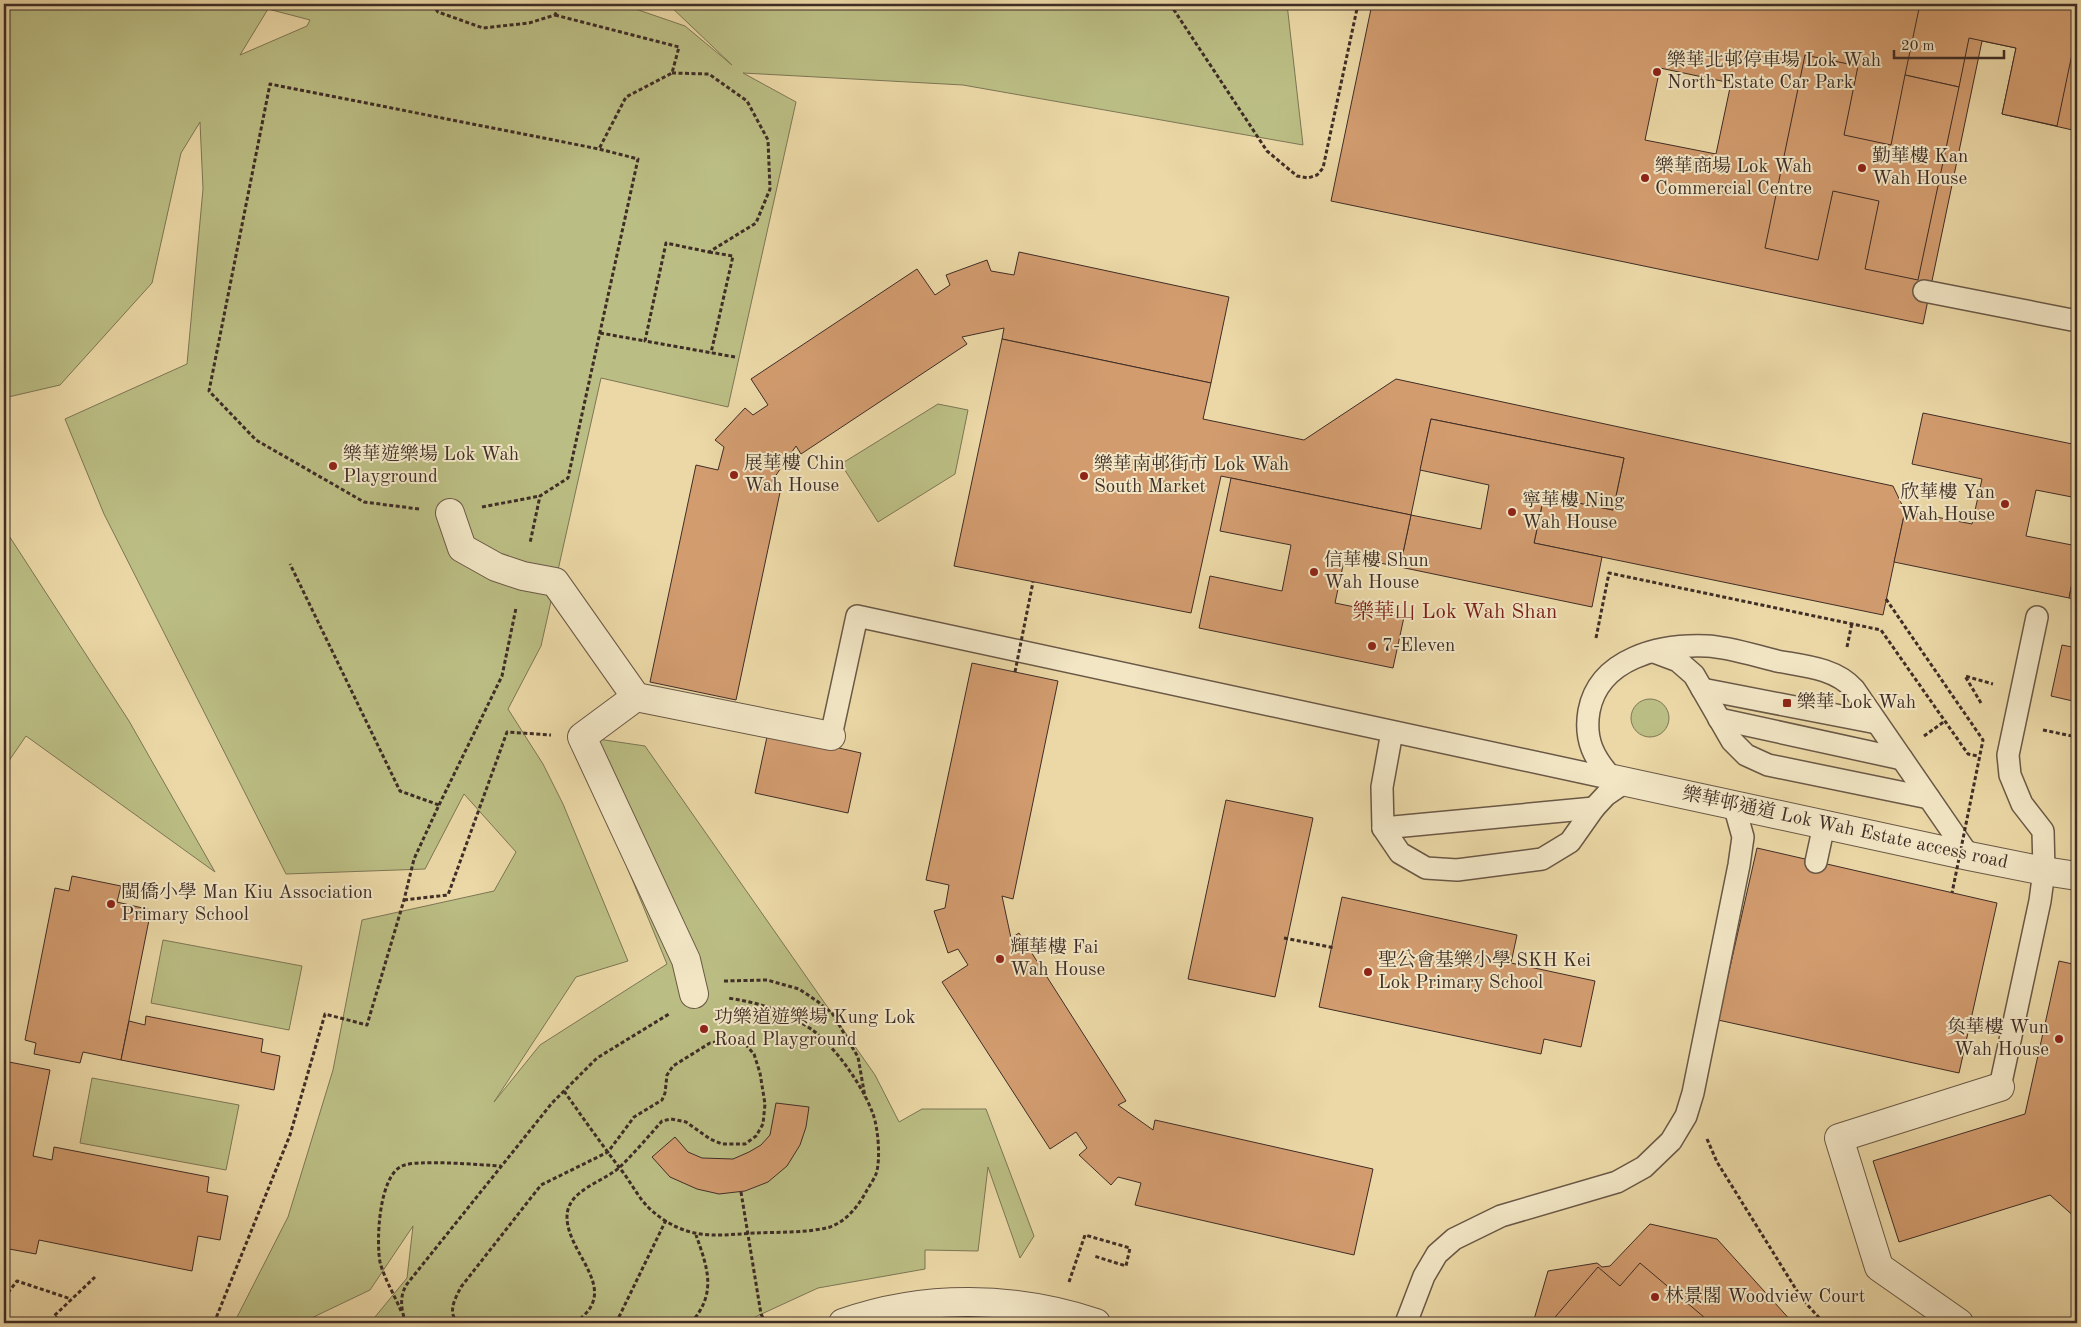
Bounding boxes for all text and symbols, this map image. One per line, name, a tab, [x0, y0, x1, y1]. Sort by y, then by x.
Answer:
scale bar	[1894, 28, 2004, 60]
text: 20 m	[1901, 39, 1935, 54]
place label: 樂華北邨停車場 Lok Wah North Estate Car Park	[1667, 49, 1881, 93]
marker: 樂華北邨停車場 Lok Wah North Estate Car Park	[1651, 66, 1663, 78]
place label: 勤華樓 Kan Wah House	[1872, 146, 1968, 189]
place label: 樂華商場 Lok Wah Commercial Centre	[1655, 155, 1812, 199]
marker: 勤華樓 Kan Wah House	[1856, 162, 1868, 174]
marker: 樂華商場 Lok Wah Commercial Centre	[1639, 172, 1651, 184]
place label: 樂華遊樂場 Lok Wah Playground	[343, 444, 519, 487]
place label: 展華樓 Chin Wah House	[744, 453, 845, 496]
place label: 樂華南邨街市 Lok Wah South Market	[1094, 453, 1289, 497]
marker: 樂華遊樂場 Lok Wah Playground	[327, 460, 339, 472]
marker: 展華樓 Chin Wah House	[728, 469, 740, 481]
marker: 樂華南邨街市 Lok Wah South Market	[1078, 470, 1090, 482]
place label: 欣華樓 Yan Wah House	[1900, 482, 1995, 525]
place label: 寧華樓 Ning Wah House	[1522, 489, 1625, 533]
marker: 欣華樓 Yan Wah House	[1999, 498, 2011, 510]
marker: 寧華樓 Ning Wah House	[1506, 506, 1518, 518]
place label: 信華樓 Shun Wah House	[1324, 549, 1429, 593]
marker: 信華樓 Shun Wah House	[1308, 566, 1320, 578]
district label: 樂華山 Lok Wah Shan	[1353, 600, 1557, 623]
place label: 7-Eleven	[1382, 637, 1455, 656]
marker: 7-Eleven	[1366, 640, 1378, 652]
place label: 樂華 Lok Wah	[1797, 692, 1916, 713]
marker: 樂華 Lok Wah	[1781, 697, 1793, 709]
street label: 樂華邨通道 Lok Wah Estate access road	[1680, 782, 2010, 873]
place label: 閩僑小學 Man Kiu Association Primary School	[121, 881, 373, 925]
marker: 閩僑小學 Man Kiu Association Primary School	[105, 898, 117, 910]
place label: 輝華樓 Fai Wah House	[1010, 936, 1105, 980]
place label: 聖公會基樂小學 SKH Kei Lok Primary School	[1378, 949, 1591, 993]
marker: 輝華樓 Fai Wah House	[994, 953, 1006, 965]
marker: 聖公會基樂小學 SKH Kei Lok Primary School	[1362, 966, 1374, 978]
place label: 功樂道遊樂場 Kung Lok Road Playground	[714, 1006, 916, 1050]
place label: 奐華樓 Wun Wah House	[1947, 1017, 2049, 1060]
marker: 功樂道遊樂場 Kung Lok Road Playground	[698, 1023, 710, 1035]
marker: 奐華樓 Wun Wah House	[2053, 1033, 2065, 1045]
place label: 林景閣 Woodview Court	[1665, 1286, 1865, 1307]
marker: 林景閣 Woodview Court	[1649, 1291, 1661, 1303]

